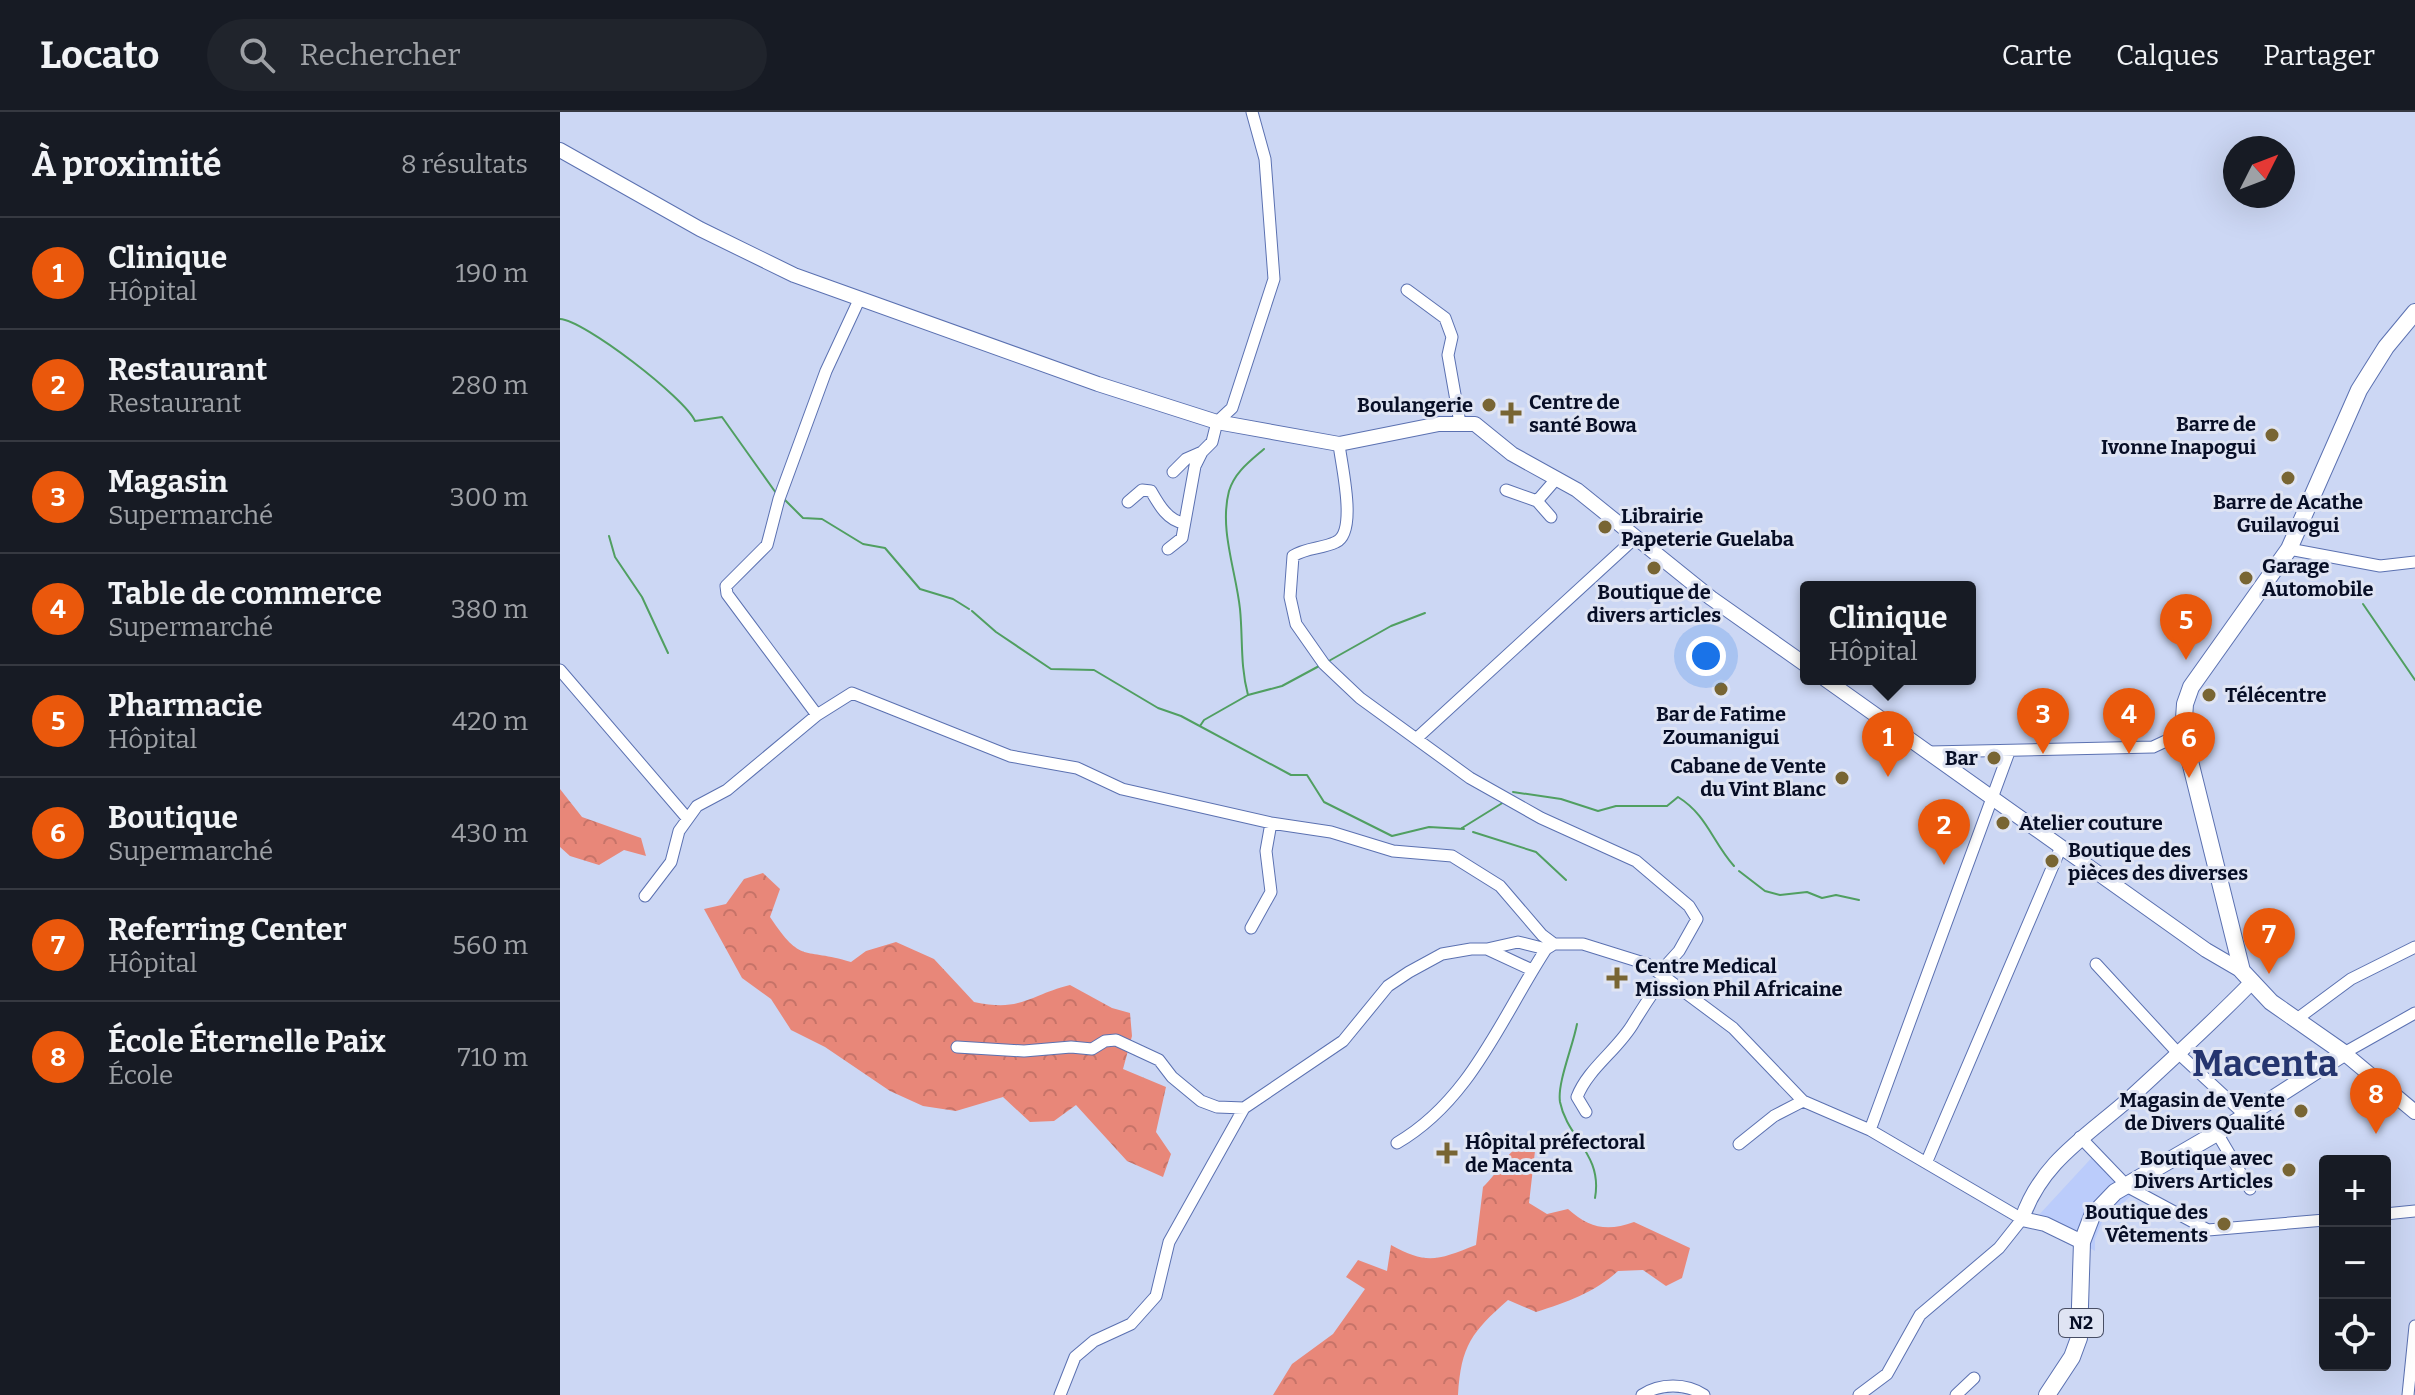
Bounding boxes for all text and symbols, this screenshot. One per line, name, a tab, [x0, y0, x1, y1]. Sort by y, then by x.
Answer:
search box	[207, 19, 767, 91]
text: Locato	[40, 32, 159, 78]
icon: search	[235, 33, 279, 77]
text: Rechercher	[299, 37, 461, 73]
text: Carte	[2002, 39, 2072, 72]
text: Calques	[2116, 39, 2219, 72]
text: Partager	[2263, 39, 2375, 72]
north arrow	[2223, 136, 2295, 208]
text: À proximité	[32, 144, 222, 185]
text: 8 résultats	[401, 149, 528, 180]
text: Clinique	[108, 240, 227, 276]
text: 1	[52, 258, 64, 289]
text: 190 m	[456, 258, 528, 289]
text: Hôpital	[108, 276, 197, 307]
text: Restaurant	[108, 352, 267, 388]
text: 2	[51, 370, 65, 401]
text: 280 m	[452, 370, 528, 401]
text: Restaurant	[108, 388, 241, 419]
place label: Centre de santé Bowa	[1529, 390, 1637, 437]
place label: Boulangerie	[1357, 393, 1473, 417]
marker: Boulangerie	[1480, 396, 1498, 414]
marker: Centre de santé Bowa	[1500, 402, 1522, 424]
place label: Barre de Ivonne Inapogui	[2101, 412, 2257, 459]
marker: Barre de Ivonne Inapogui	[2263, 426, 2281, 444]
text: Magasin	[108, 464, 228, 500]
marker: Barre de Acathe Guilavogui	[2279, 469, 2297, 487]
text: 3	[51, 482, 65, 513]
text: 300 m	[450, 482, 528, 513]
place label: Barre de Acathe Guilavogui	[2213, 490, 2363, 537]
text: Supermarché	[108, 500, 273, 531]
place label: Librairie Papeterie Guelaba	[1621, 504, 1794, 551]
marker: Librairie Papeterie Guelaba	[1596, 518, 1614, 536]
place label: Garage Automobile	[2262, 554, 2373, 601]
marker: Boutique de divers articles	[1645, 559, 1663, 577]
marker: Garage Automobile	[2237, 569, 2255, 587]
text: Table de commerce	[108, 576, 382, 612]
place label: Boutique de divers articles	[1587, 580, 1721, 627]
popup	[1800, 581, 1976, 685]
text: 4	[50, 594, 66, 625]
text: 380 m	[451, 594, 528, 625]
pin: 5	[2160, 594, 2212, 660]
text: Clinique	[1828, 600, 1948, 636]
text: Supermarché	[108, 612, 273, 643]
your location	[1686, 636, 1726, 676]
text: Hôpital	[1828, 636, 1918, 667]
marker: Bar de Fatime Zoumanigui	[1712, 680, 1730, 698]
place label: Télécentre	[2225, 683, 2326, 707]
marker: Télécentre	[2200, 686, 2218, 704]
text: Pharmacie	[108, 688, 262, 724]
pin: 3	[2017, 688, 2069, 754]
pin: 4	[2103, 688, 2155, 754]
place label: Bar de Fatime Zoumanigui	[1656, 702, 1786, 749]
text: 5	[51, 706, 65, 737]
text: 420 m	[452, 706, 528, 737]
pin: 1	[1862, 711, 1914, 777]
pin: 6	[2163, 712, 2215, 778]
text: Hôpital	[108, 724, 197, 755]
place label: Bar	[1945, 746, 1979, 770]
marker: Bar	[1985, 749, 2003, 767]
place label: Cabane de Vente du Vint Blanc	[1670, 754, 1826, 801]
marker: Cabane de Vente du Vint Blanc	[1833, 769, 1851, 787]
pin: 2	[1918, 799, 1970, 865]
text: Boutique	[108, 800, 238, 836]
place label: Atelier couture	[2019, 811, 2163, 835]
marker: Atelier couture	[1994, 814, 2012, 832]
text: 6	[50, 818, 66, 849]
text: 430 m	[451, 818, 528, 849]
text: Supermarché	[108, 836, 273, 867]
place label: Boutique des pièces des diverses	[2068, 838, 2248, 885]
marker: Boutique des pièces des diverses	[2043, 852, 2061, 870]
pin: 7	[2243, 908, 2295, 974]
text: Referring Center	[108, 912, 347, 948]
text: 7	[51, 930, 65, 961]
text: 560 m	[452, 930, 528, 961]
text: Hôpital	[108, 948, 197, 979]
place label: Centre Medical Mission Phil Africaine	[1635, 954, 1843, 1001]
marker: Centre Medical Mission Phil Africaine	[1606, 967, 1628, 989]
text: École Éternelle Paix	[108, 1024, 386, 1060]
text: 8	[50, 1042, 66, 1073]
text: 710 m	[458, 1042, 528, 1073]
district label: Macenta	[2192, 1042, 2338, 1086]
text: École	[108, 1060, 173, 1091]
pin: 8	[2350, 1068, 2402, 1134]
place label: Magasin de Vente de Divers Qualité	[2120, 1088, 2285, 1135]
marker: Magasin de Vente de Divers Qualité	[2292, 1102, 2310, 1120]
place label: Hôpital préfectoral de Macenta	[1465, 1130, 1645, 1177]
marker: Hôpital préfectoral de Macenta	[1436, 1142, 1458, 1164]
place label: Boutique avec Divers Articles	[2134, 1146, 2273, 1193]
map controls	[2319, 1155, 2391, 1371]
button: +	[2319, 1155, 2391, 1227]
marker: Boutique avec Divers Articles	[2280, 1161, 2298, 1179]
place label: Boutique des Vêtements	[2085, 1200, 2208, 1247]
marker: Boutique des Vêtements	[2215, 1215, 2233, 1233]
button: −	[2319, 1227, 2391, 1299]
button: locate	[2319, 1299, 2391, 1371]
road number: N2	[2059, 1309, 2103, 1337]

